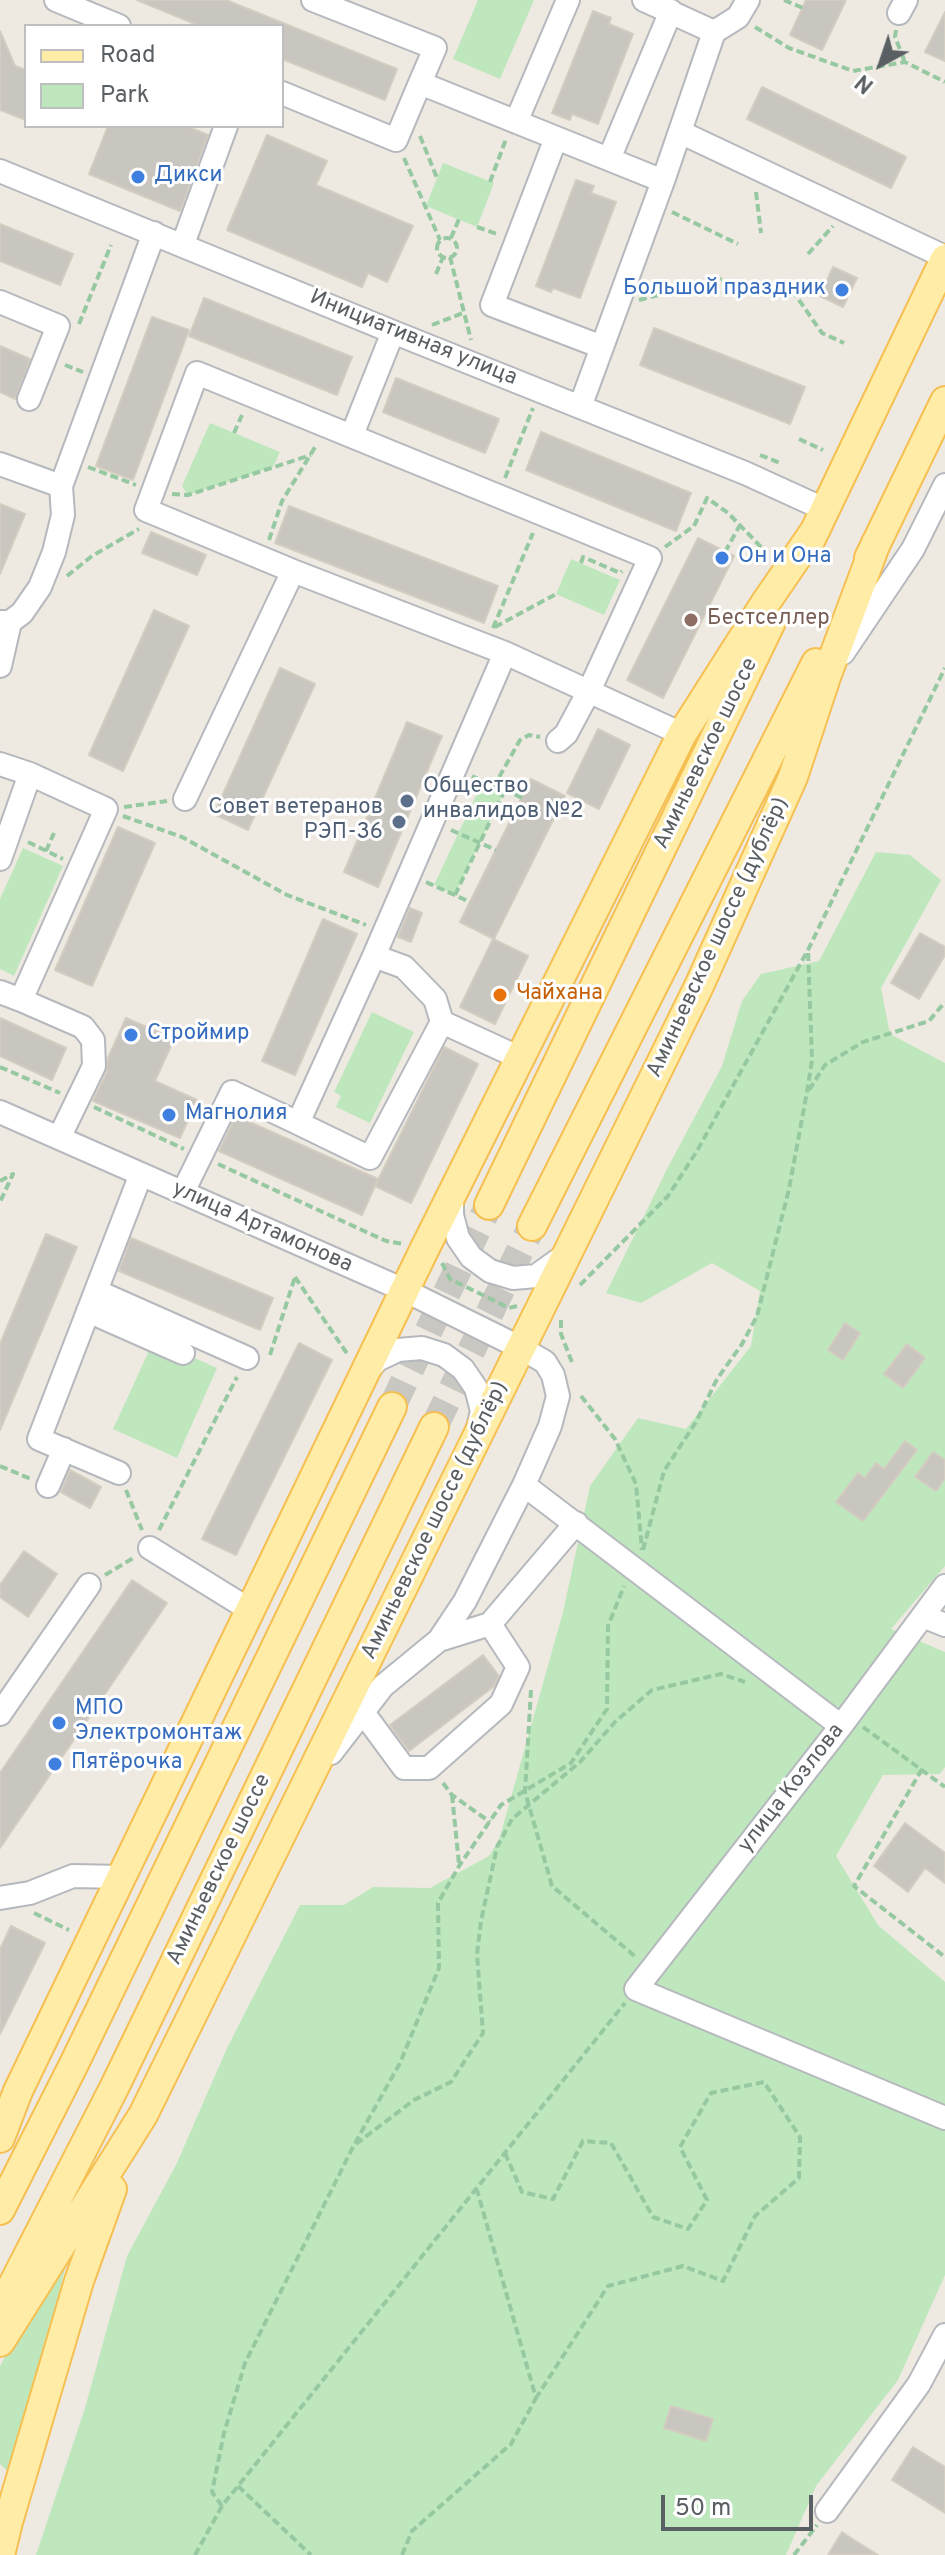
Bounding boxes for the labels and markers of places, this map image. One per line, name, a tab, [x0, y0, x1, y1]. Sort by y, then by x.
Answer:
place label: Дикси	[154, 164, 222, 190]
marker: Дикси	[129, 168, 147, 186]
place label: Большой праздник	[623, 277, 826, 303]
marker: Большой праздник	[833, 281, 851, 299]
place label: Он и Она	[738, 545, 831, 571]
marker: Он и Она	[713, 549, 731, 567]
place label: Бестселлер	[707, 607, 830, 633]
marker: Бестселлер	[682, 611, 700, 629]
place label: Общество инвалидов №2	[423, 775, 583, 826]
marker: Общество инвалидов №2	[398, 792, 416, 810]
place label: Совет ветеранов РЭП-36	[208, 796, 383, 848]
marker: Совет ветеранов РЭП-36	[390, 813, 408, 831]
place label: Чайхана	[516, 982, 603, 1008]
marker: Чайхана	[491, 986, 509, 1004]
place label: Строймир	[147, 1022, 250, 1048]
marker: Строймир	[122, 1026, 140, 1044]
place label: Магнолия	[185, 1102, 288, 1128]
marker: Магнолия	[160, 1106, 178, 1124]
place label: МПО Электромонтаж	[75, 1697, 243, 1748]
marker: МПО Электромонтаж	[50, 1714, 68, 1732]
place label: Пятёрочка	[71, 1751, 182, 1777]
marker: Пятёрочка	[46, 1755, 64, 1773]

